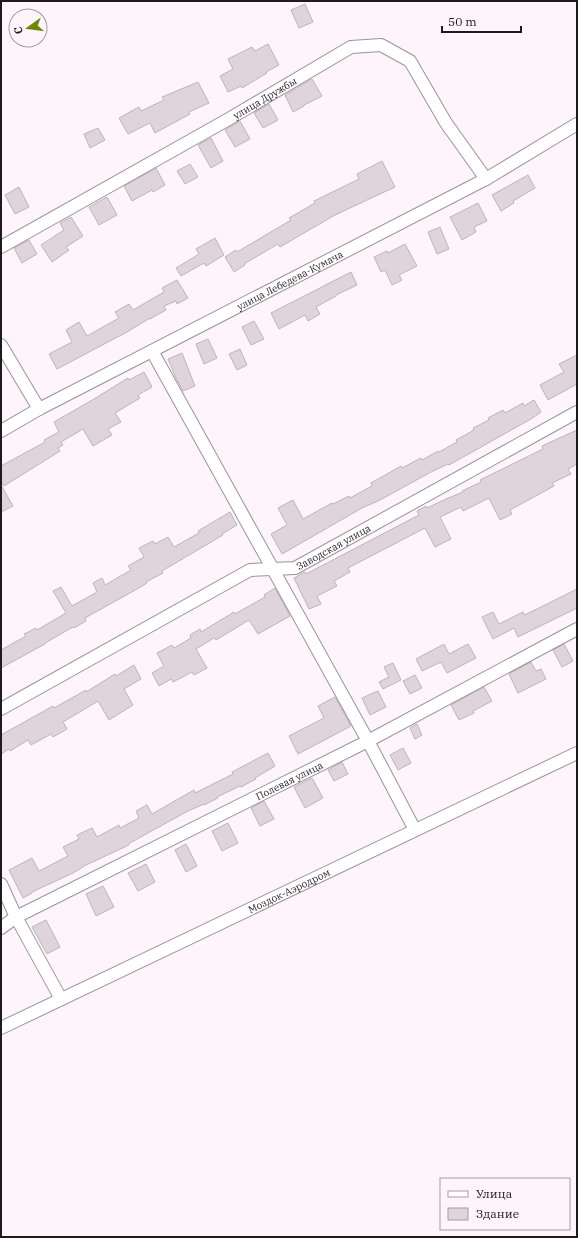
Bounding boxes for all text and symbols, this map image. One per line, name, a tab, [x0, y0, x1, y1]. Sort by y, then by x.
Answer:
north arrow	[8, 8, 48, 48]
scale bar	[442, 8, 521, 34]
text: 50 m	[448, 14, 477, 29]
text: С	[11, 25, 26, 36]
street label: улица Дружбы	[231, 74, 299, 122]
street label: улица Лебедева-Кумача	[235, 247, 346, 313]
street label: Заводская улица	[294, 521, 373, 573]
street label: Полевая улица	[253, 758, 326, 803]
street label: Моздок-Аэродром	[246, 866, 333, 916]
legend	[440, 1178, 570, 1230]
text: Улица	[476, 1186, 513, 1201]
text: Здание	[476, 1206, 519, 1221]

